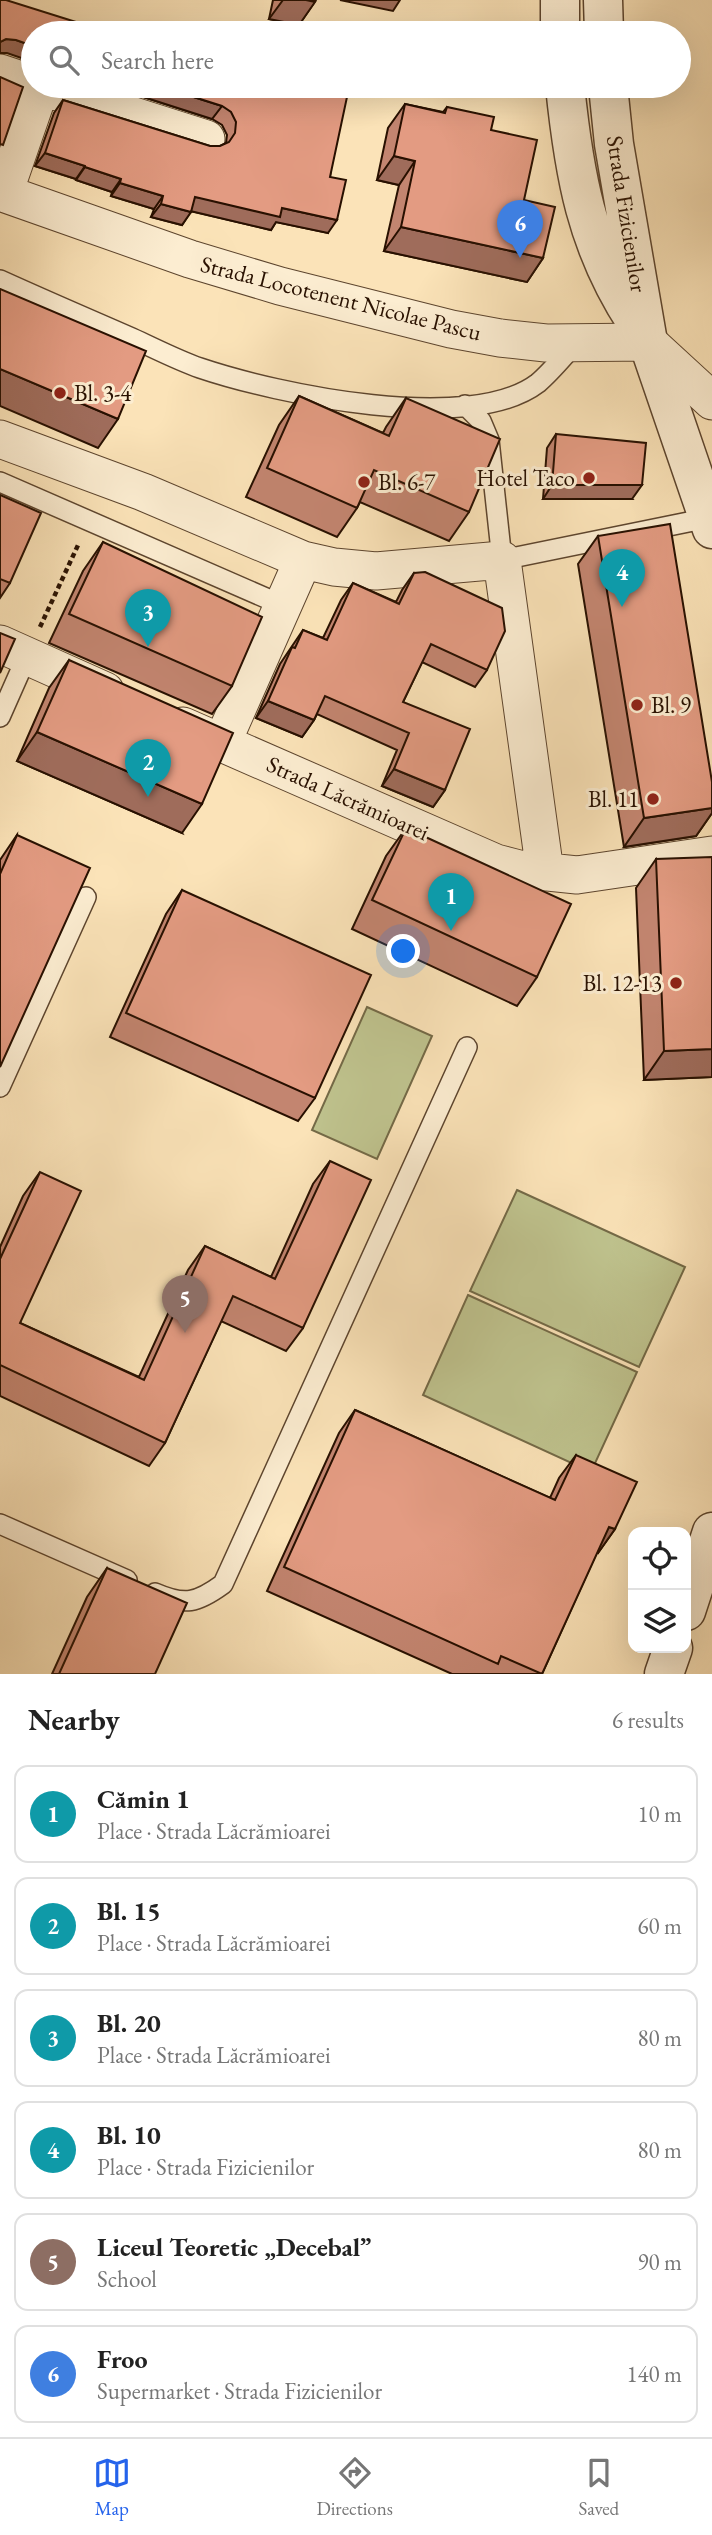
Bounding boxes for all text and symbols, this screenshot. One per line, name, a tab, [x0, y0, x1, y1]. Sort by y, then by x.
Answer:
search box	[21, 21, 691, 98]
icon: search	[45, 41, 83, 79]
text: Search here	[101, 43, 214, 77]
street label: Strada Fizicienilor	[600, 134, 654, 295]
pin: 6	[497, 200, 543, 258]
street label: Strada Locotenent Nicolae Pascu	[198, 249, 484, 347]
place label: Bl. 3-4	[74, 378, 132, 408]
marker: Bl. 3-4	[52, 385, 68, 401]
place label: Hotel Taco	[476, 463, 575, 493]
place label: Bl. 6-7	[378, 467, 436, 497]
marker: Hotel Taco	[581, 470, 597, 486]
marker: Bl. 6-7	[356, 474, 372, 490]
pin: 4	[599, 549, 645, 607]
pin: 3	[125, 589, 171, 647]
place label: Bl. 9	[651, 690, 691, 720]
marker: Bl. 9	[629, 697, 645, 713]
pin: 2	[125, 739, 171, 797]
street label: Strada Lăcrămioarei	[262, 749, 434, 847]
place label: Bl. 11	[588, 784, 639, 814]
marker: Bl. 11	[645, 791, 661, 807]
pin: 1	[428, 873, 474, 931]
your location	[386, 934, 420, 968]
place label: Bl. 12-13	[583, 968, 662, 998]
marker: Bl. 12-13	[668, 975, 684, 991]
pin: 5	[162, 1275, 208, 1333]
map controls	[628, 1527, 691, 1653]
button: locate	[628, 1527, 691, 1590]
button: layers	[628, 1590, 691, 1653]
text: Nearby	[28, 1700, 120, 1739]
text: 6 results	[612, 1705, 684, 1735]
text: Cămin 1	[97, 1782, 190, 1816]
text: 1	[47, 1799, 59, 1829]
text: 10 m	[637, 1799, 682, 1829]
text: Place · Strada Lăcrămioarei	[97, 1816, 331, 1846]
text: Bl. 15	[97, 1894, 161, 1928]
text: 2	[47, 1911, 59, 1941]
text: 60 m	[637, 1911, 682, 1941]
text: Place · Strada Lăcrămioarei	[97, 1928, 331, 1958]
text: Bl. 20	[97, 2006, 161, 2040]
text: 3	[47, 2023, 59, 2053]
text: 80 m	[637, 2023, 682, 2053]
text: Place · Strada Lăcrămioarei	[97, 2040, 331, 2070]
text: Bl. 10	[97, 2118, 161, 2152]
text: 4	[47, 2135, 59, 2165]
text: 80 m	[637, 2135, 682, 2165]
text: Place · Strada Fizicienilor	[97, 2152, 314, 2182]
text: Liceul Teoretic „Decebal”	[97, 2230, 371, 2264]
text: 5	[47, 2247, 59, 2277]
text: 90 m	[637, 2247, 682, 2277]
text: School	[97, 2264, 157, 2294]
text: Froo	[97, 2342, 147, 2376]
text: 6	[47, 2359, 59, 2389]
text: 140 m	[626, 2359, 682, 2389]
text: Supermarket · Strada Fizicienilor	[97, 2376, 382, 2406]
tab: Map	[93, 2454, 131, 2521]
tab: Directions	[316, 2454, 393, 2521]
tab: Saved	[578, 2454, 619, 2521]

